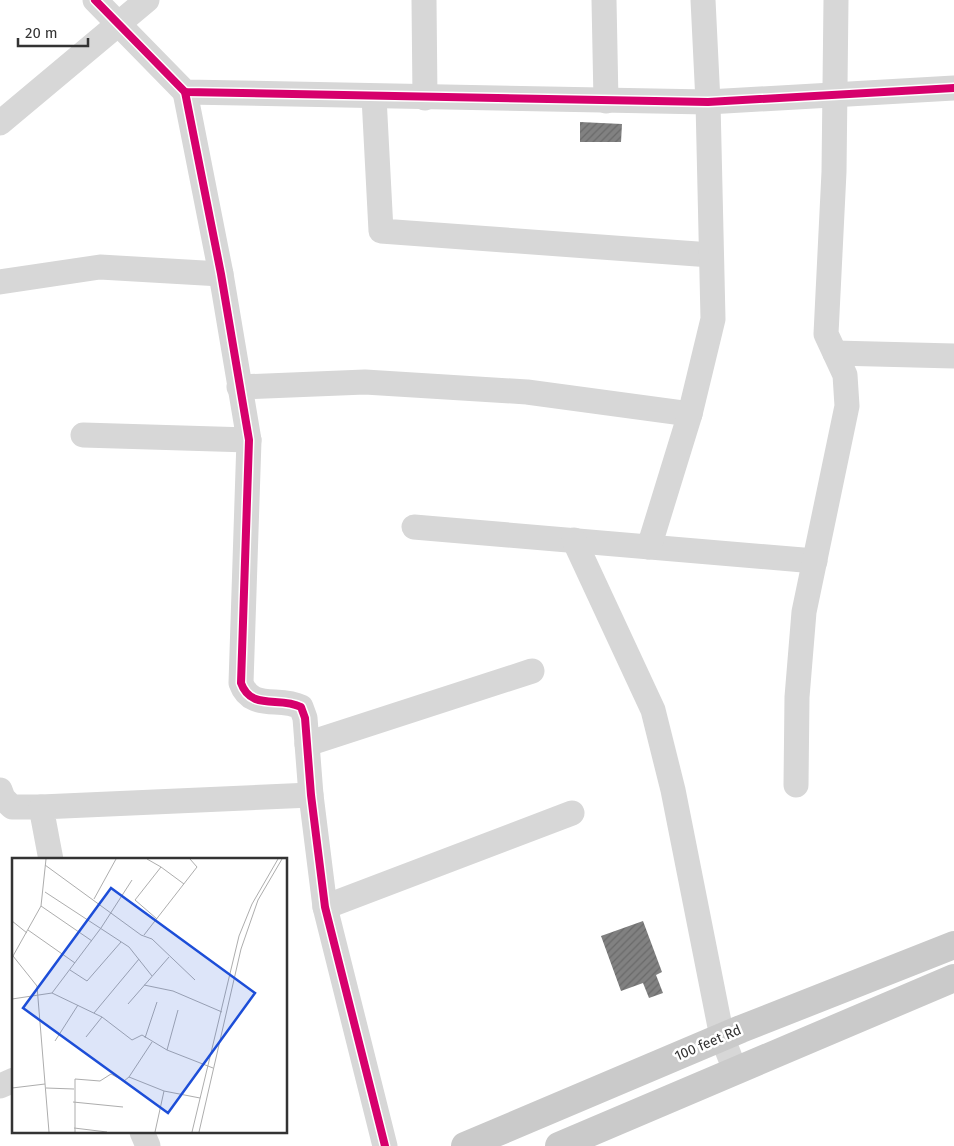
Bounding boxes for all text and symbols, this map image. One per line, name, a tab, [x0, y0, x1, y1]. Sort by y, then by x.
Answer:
scale bar	[18, 15, 88, 47]
text: 20 m	[25, 24, 58, 42]
inset map	[12, 858, 288, 1134]
street label: 100 feet Rd	[672, 1021, 744, 1065]

